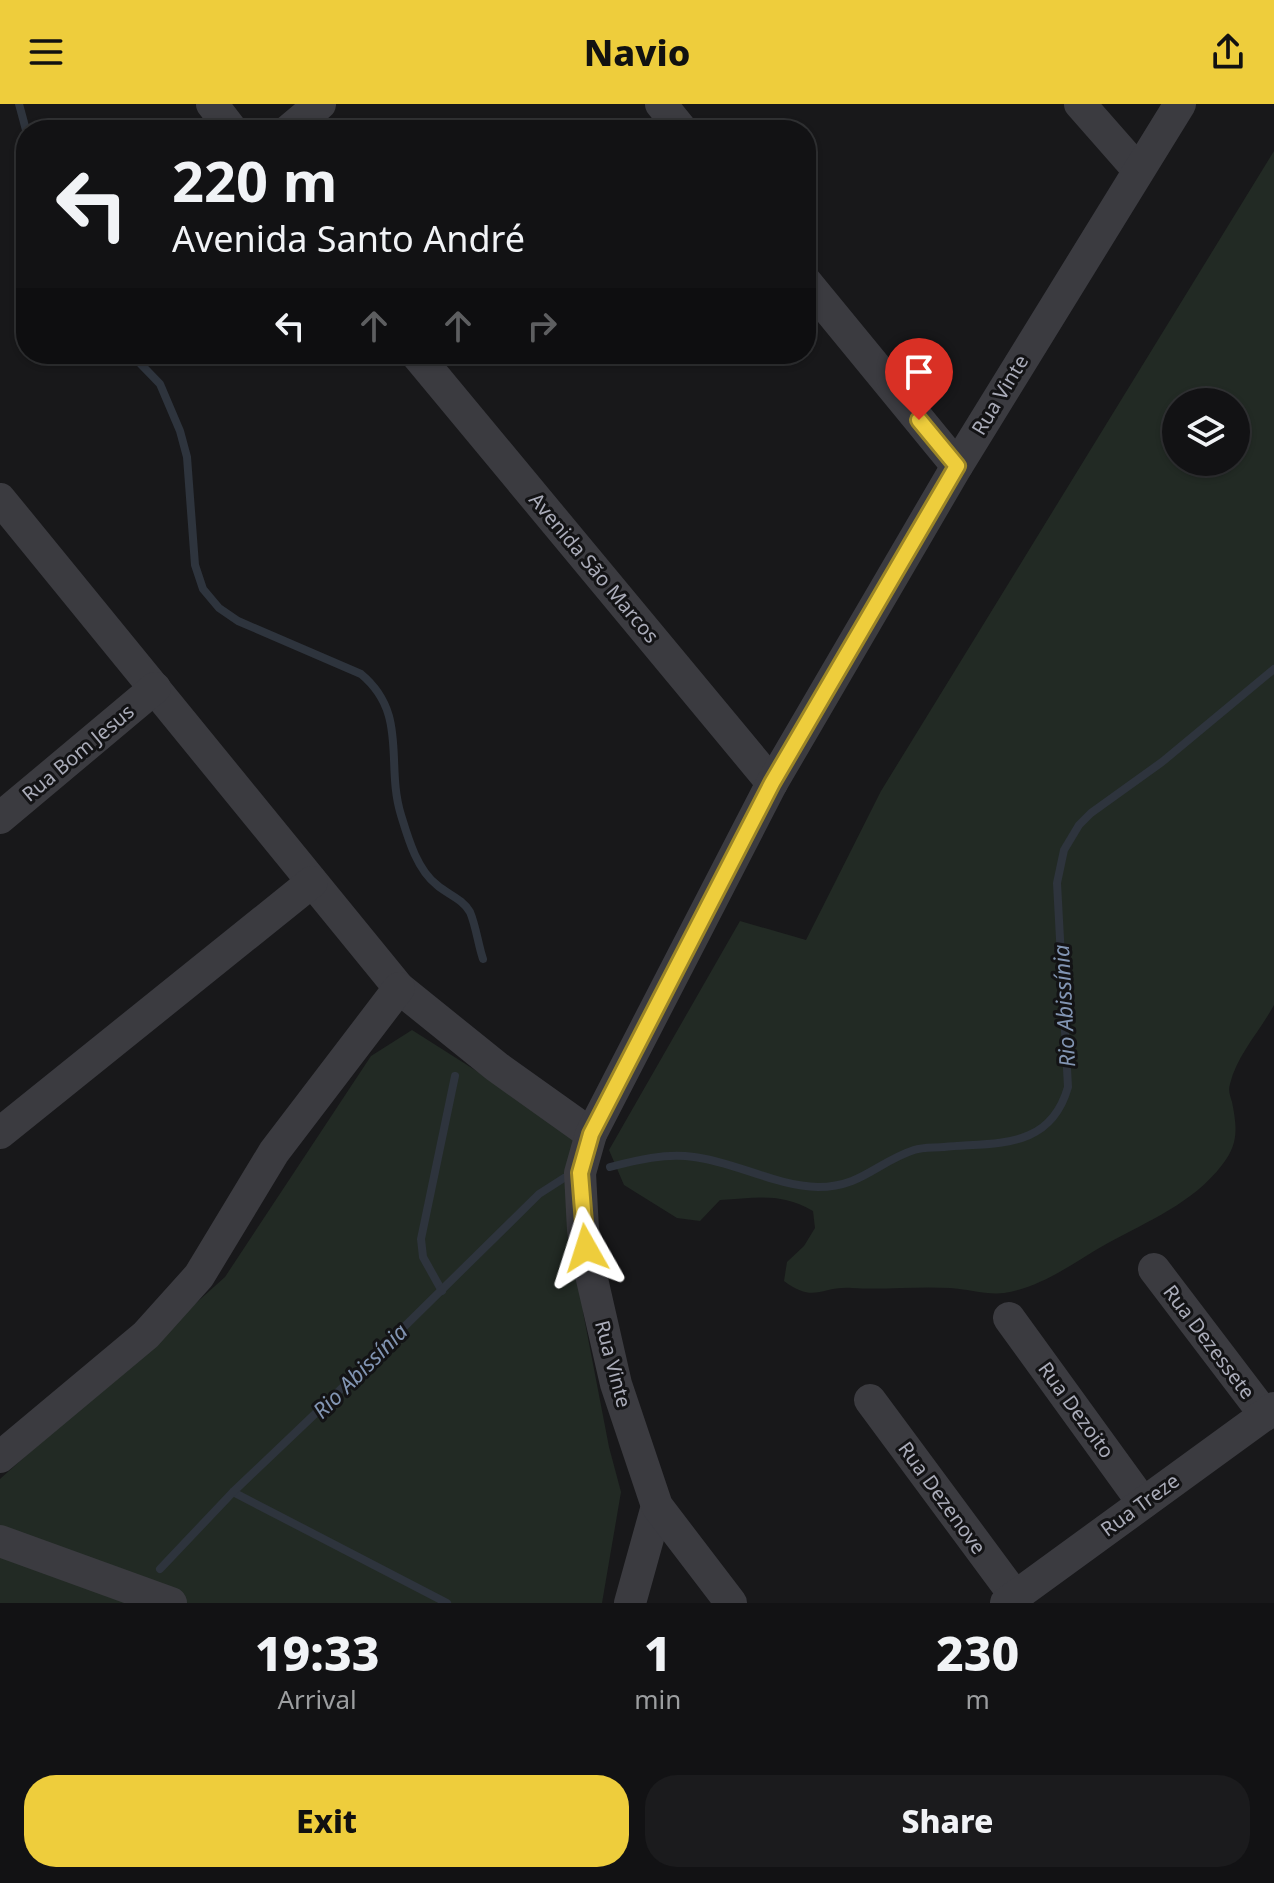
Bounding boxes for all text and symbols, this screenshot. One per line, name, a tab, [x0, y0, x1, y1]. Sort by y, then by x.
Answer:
text: Navio	[584, 28, 690, 77]
icon: menu	[24, 30, 68, 74]
icon: share	[1206, 30, 1250, 74]
text: 220 m	[172, 142, 337, 218]
icon: left	[40, 152, 144, 256]
text: Avenida Santo André	[172, 214, 525, 263]
icon: left	[268, 304, 312, 348]
icon: ahead	[352, 304, 396, 348]
icon: ahead	[436, 304, 480, 348]
icon: right	[520, 304, 564, 348]
pin	[885, 338, 953, 420]
icon: arrive	[897, 350, 941, 394]
street label: Rua Vinte	[965, 350, 1034, 440]
map controls	[1162, 388, 1250, 476]
button: layers	[1162, 388, 1250, 476]
street label: Avenida São Marcos	[523, 487, 665, 649]
street label: Rua Bom Jesus	[16, 698, 139, 807]
water label: Rio Abissínia	[1045, 943, 1081, 1068]
position arrow	[544, 1206, 628, 1290]
street label: Rua Dezessete	[1158, 1279, 1261, 1404]
water label: Rio Abissínia	[305, 1316, 414, 1424]
street label: Rua Vinte	[589, 1317, 638, 1410]
street label: Rua Dezoito	[1032, 1356, 1121, 1463]
street label: Rua Dezenove	[892, 1436, 992, 1559]
street label: Rua Treze	[1095, 1467, 1184, 1542]
text: 19:33	[255, 1620, 379, 1685]
text: 1	[644, 1620, 672, 1685]
text: 230	[936, 1620, 1019, 1685]
text: Arrival	[277, 1681, 357, 1717]
text: min	[634, 1681, 681, 1717]
text: m	[965, 1681, 990, 1717]
button: Exit	[24, 1775, 629, 1867]
button: Share	[645, 1775, 1250, 1867]

